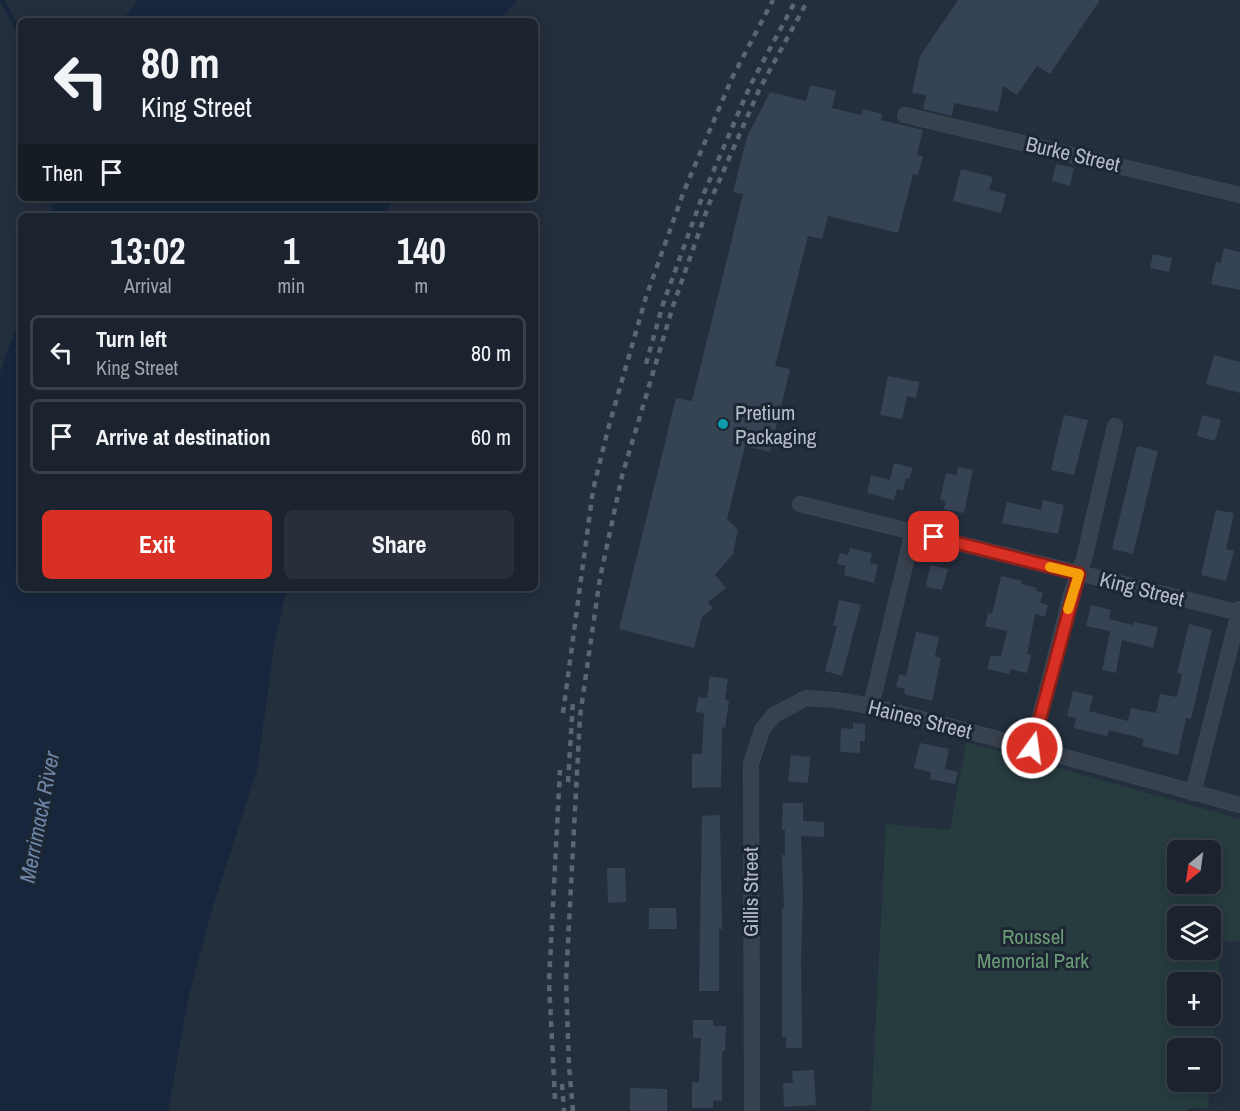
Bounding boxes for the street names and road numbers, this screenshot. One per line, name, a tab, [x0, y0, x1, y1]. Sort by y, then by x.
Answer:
street label: Burke Street	[1023, 129, 1123, 179]
street label: King Street	[1097, 565, 1188, 614]
street label: Haines Street	[865, 692, 975, 746]
street label: Gillis Street	[736, 847, 765, 937]

